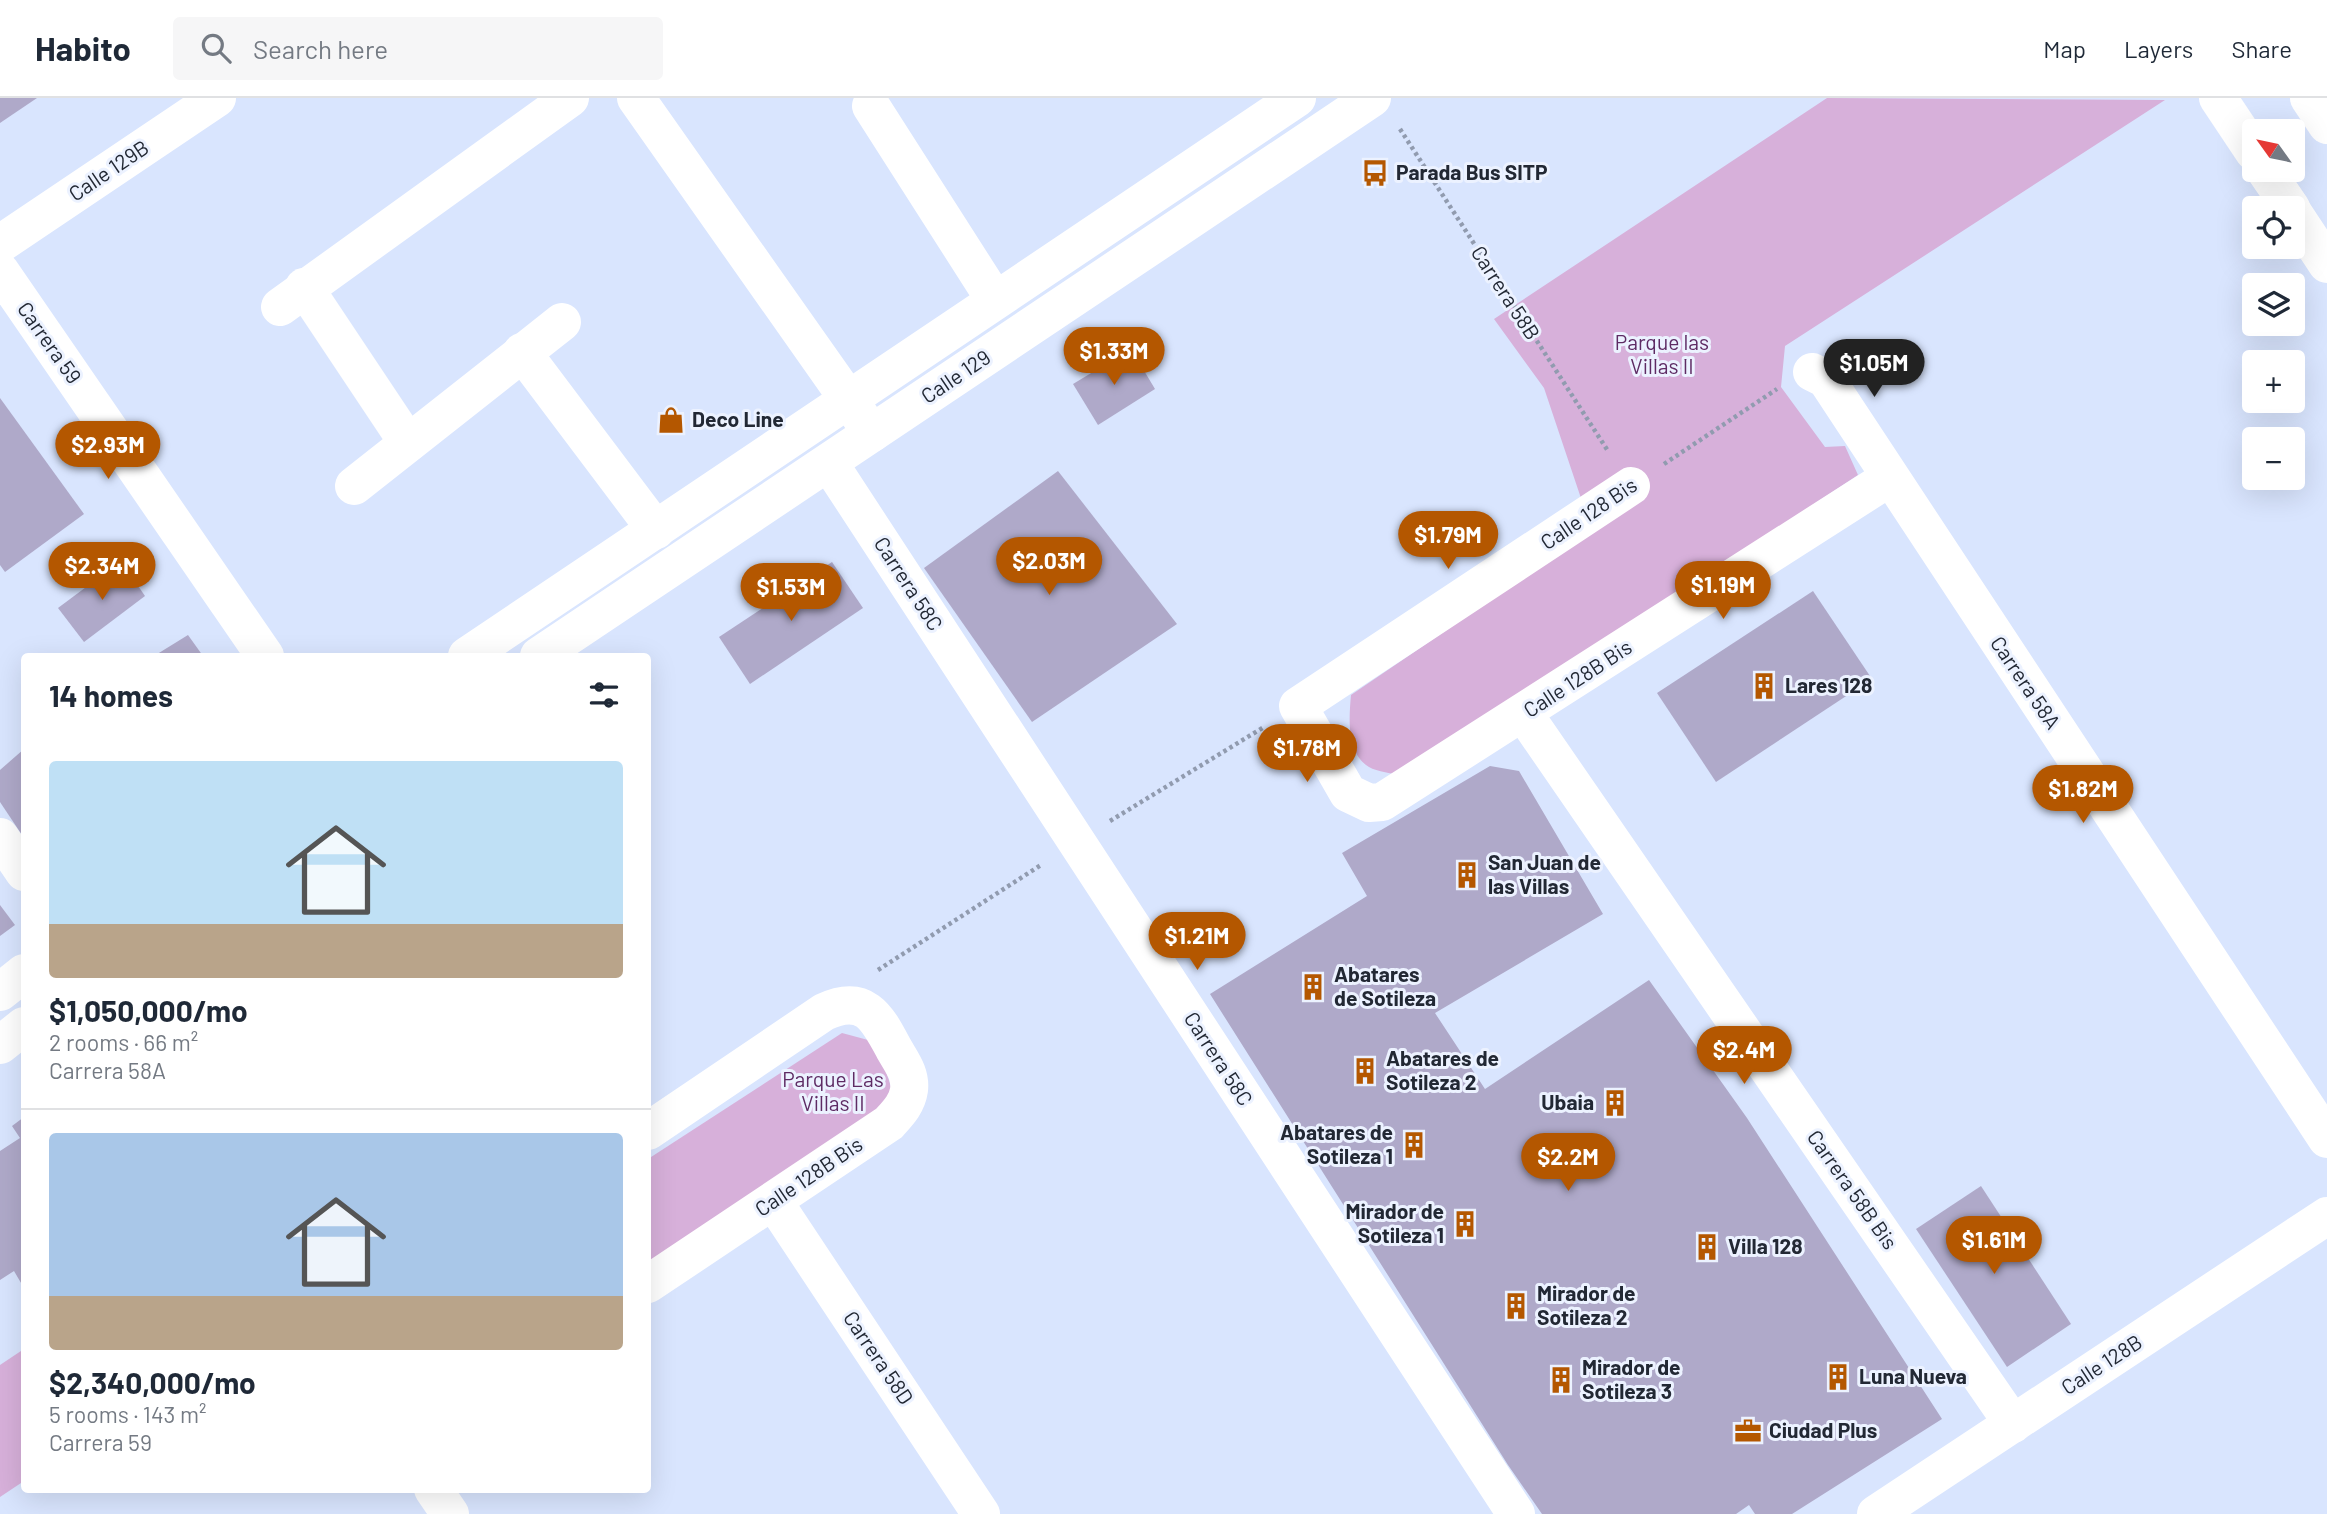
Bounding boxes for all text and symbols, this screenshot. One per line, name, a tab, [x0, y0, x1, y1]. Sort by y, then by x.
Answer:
search box	[173, 17, 663, 80]
text: Habito	[35, 28, 131, 68]
icon: search	[197, 29, 235, 67]
text: Search here	[253, 33, 388, 64]
text: Map	[2043, 34, 2086, 63]
text: Layers	[2124, 34, 2193, 63]
text: Share	[2231, 34, 2292, 63]
north arrow	[2242, 119, 2305, 182]
map controls	[2242, 119, 2305, 490]
street label: Calle 129B	[63, 134, 153, 206]
bus stop icon: Parada Bus SITP	[1360, 158, 1390, 188]
place label: Parada Bus SITP	[1396, 159, 1548, 184]
button: locate	[2242, 196, 2305, 259]
street label: Carrera 58B	[1467, 240, 1546, 344]
button: layers	[2242, 273, 2305, 336]
street label: Carrera 59	[13, 296, 87, 388]
pin: $1.33M	[1057, 328, 1171, 387]
park label: Parque las Villas II	[1615, 329, 1709, 378]
text: $1.33M	[1080, 336, 1148, 364]
pin: $1.05M	[1817, 340, 1931, 399]
street label: Calle 129	[916, 344, 994, 408]
text: $1.05M	[1840, 348, 1908, 376]
button: +	[2242, 350, 2305, 413]
shop icon: Deco Line	[656, 405, 686, 435]
place label: Deco Line	[692, 406, 784, 431]
pin: $2.93M	[51, 422, 165, 481]
button: −	[2242, 427, 2305, 490]
text: $2.93M	[71, 430, 145, 458]
street label: Calle 128 Bis	[1535, 471, 1641, 554]
pin: $1.79M	[1391, 512, 1505, 571]
text: $1.79M	[1414, 520, 1482, 548]
street label: Carrera 58C	[870, 532, 949, 635]
pin: $2.03M	[992, 538, 1106, 597]
pin: $2.34M	[45, 542, 159, 602]
text: $2.03M	[1012, 546, 1086, 574]
text: $2.34M	[64, 551, 140, 579]
pin: $1.19M	[1666, 561, 1780, 621]
pin: $1.53M	[734, 564, 848, 623]
text: $1.19M	[1691, 570, 1755, 598]
text: $1.53M	[757, 572, 825, 600]
street label: Carrera 58A	[1986, 631, 2067, 734]
street label: Calle 128B Bis	[1518, 634, 1636, 722]
building icon: Lares 128	[1749, 671, 1779, 701]
place label: Lares 128	[1785, 672, 1873, 697]
icon: filters	[585, 676, 623, 714]
text: 14 homes	[49, 677, 173, 713]
pin: $1.78M	[1250, 724, 1364, 784]
text: $1.78M	[1273, 733, 1341, 761]
pin: $1.82M	[2026, 766, 2140, 825]
text: $1.82M	[2048, 774, 2118, 802]
icon: home	[273, 807, 399, 933]
place label: San Juan de las Villas	[1488, 849, 1601, 898]
building icon: San Juan de las Villas	[1452, 860, 1482, 890]
pin: $1.21M	[1140, 912, 1254, 972]
text: $1.21M	[1165, 921, 1229, 949]
place label: Abatares de Sotileza	[1334, 961, 1436, 1010]
building icon: Abatares de Sotileza	[1298, 972, 1328, 1002]
text: $1,050,000/mo	[49, 992, 248, 1028]
street label: Carrera 58C	[1180, 1007, 1259, 1110]
pin: $2.4M	[1695, 1026, 1793, 1086]
text: 2 rooms · 66 m²	[49, 1028, 198, 1056]
text: $2.4M	[1713, 1035, 1775, 1063]
place label: Abatares de Sotileza 2	[1386, 1045, 1499, 1094]
text: Carrera 58A	[49, 1056, 166, 1084]
building icon: Abatares de Sotileza 2	[1350, 1056, 1380, 1086]
park label: Parque Las Villas II	[782, 1066, 884, 1115]
building icon: Ubaia	[1600, 1088, 1630, 1118]
place label: Ubaia	[1541, 1089, 1594, 1114]
place label: Abatares de Sotileza 1	[1280, 1119, 1393, 1168]
street label: Carrera 58B Bis	[1803, 1125, 1904, 1254]
building icon: Abatares de Sotileza 1	[1399, 1130, 1429, 1160]
street label: Calle 128B Bis	[750, 1131, 867, 1221]
pin: $2.2M	[1519, 1134, 1617, 1193]
text: $2.2M	[1537, 1142, 1599, 1170]
icon: home	[273, 1179, 399, 1305]
place label: Mirador de Sotileza 1	[1345, 1198, 1444, 1247]
building icon: Mirador de Sotileza 1	[1450, 1209, 1480, 1239]
pin: $1.61M	[1937, 1216, 2051, 1276]
text: $1.61M	[1962, 1225, 2026, 1253]
building icon: Villa 128	[1692, 1232, 1722, 1262]
place label: Villa 128	[1728, 1233, 1803, 1258]
place label: Mirador de Sotileza 2	[1537, 1280, 1636, 1329]
building icon: Mirador de Sotileza 2	[1501, 1291, 1531, 1321]
street label: Carrera 58D	[839, 1306, 920, 1408]
street label: Calle 128B	[2056, 1328, 2146, 1399]
place label: Mirador de Sotileza 3	[1582, 1354, 1681, 1403]
building icon: Luna Nueva	[1823, 1362, 1853, 1392]
place label: Luna Nueva	[1859, 1363, 1967, 1388]
text: $2,340,000/mo	[49, 1364, 256, 1400]
building icon: Mirador de Sotileza 3	[1546, 1365, 1576, 1395]
text: 5 rooms · 143 m²	[49, 1400, 207, 1428]
office icon: Ciudad Plus	[1733, 1416, 1763, 1446]
place label: Ciudad Plus	[1769, 1417, 1877, 1442]
text: Carrera 59	[49, 1428, 152, 1456]

